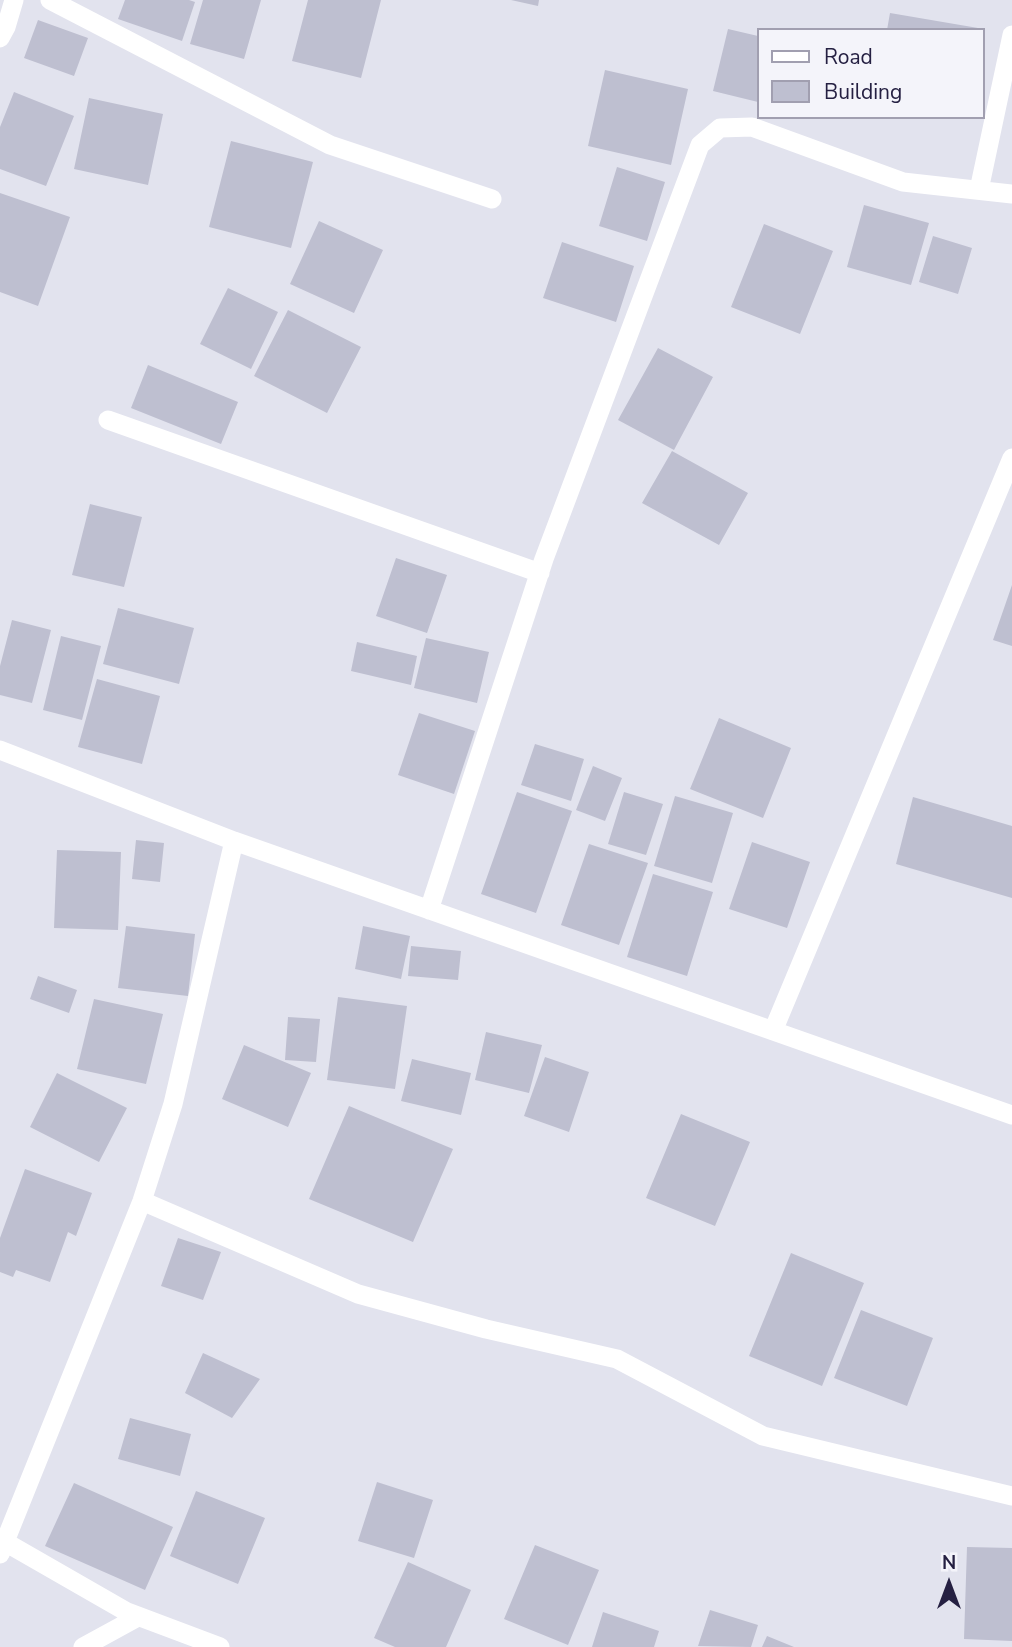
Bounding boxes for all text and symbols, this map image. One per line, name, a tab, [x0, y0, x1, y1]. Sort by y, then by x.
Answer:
legend	[757, 28, 984, 119]
text: Road	[824, 43, 873, 71]
text: Building	[824, 78, 902, 106]
north arrow	[914, 1549, 984, 1619]
text: N	[942, 1550, 956, 1576]

